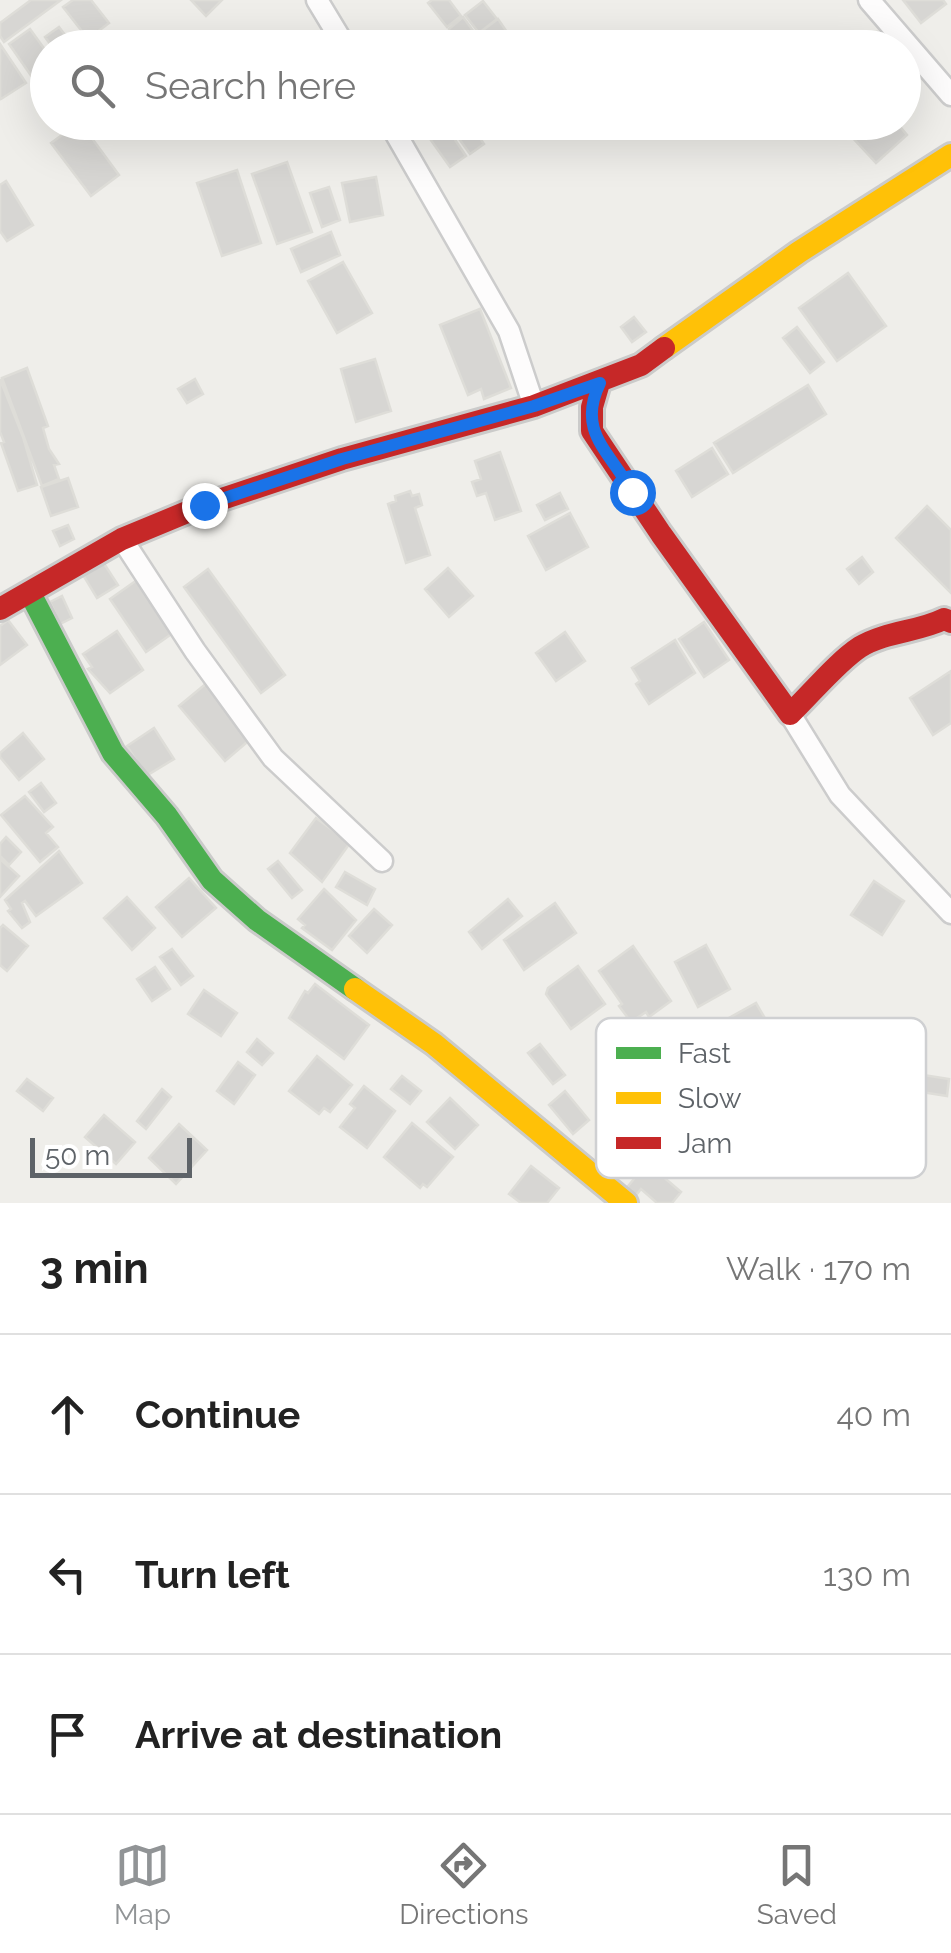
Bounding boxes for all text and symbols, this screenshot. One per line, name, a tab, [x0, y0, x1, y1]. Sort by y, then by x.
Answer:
search box	[30, 30, 921, 140]
icon: search	[65, 58, 120, 113]
text: Search here	[145, 63, 356, 108]
route start	[610, 470, 656, 516]
route end	[182, 483, 228, 529]
legend	[596, 1018, 926, 1178]
text: Fast	[678, 1037, 731, 1070]
text: Slow	[678, 1082, 742, 1115]
text: Jam	[678, 1127, 732, 1160]
scale bar	[30, 1133, 192, 1178]
text: 50 m	[45, 1139, 110, 1172]
text: 3 min	[40, 1244, 149, 1293]
text: Walk · 170 m	[726, 1250, 911, 1287]
icon: ahead	[40, 1387, 95, 1442]
text: Continue	[135, 1392, 300, 1437]
text: 40 m	[836, 1396, 911, 1433]
icon: left	[40, 1547, 95, 1602]
text: Turn left	[135, 1552, 290, 1597]
text: 130 m	[823, 1556, 911, 1593]
icon: arrive	[40, 1707, 95, 1762]
text: Arrive at destination	[135, 1712, 502, 1757]
tab: Map	[114, 1838, 171, 1931]
tab: Directions	[399, 1838, 529, 1931]
tab: Saved	[757, 1838, 837, 1931]

